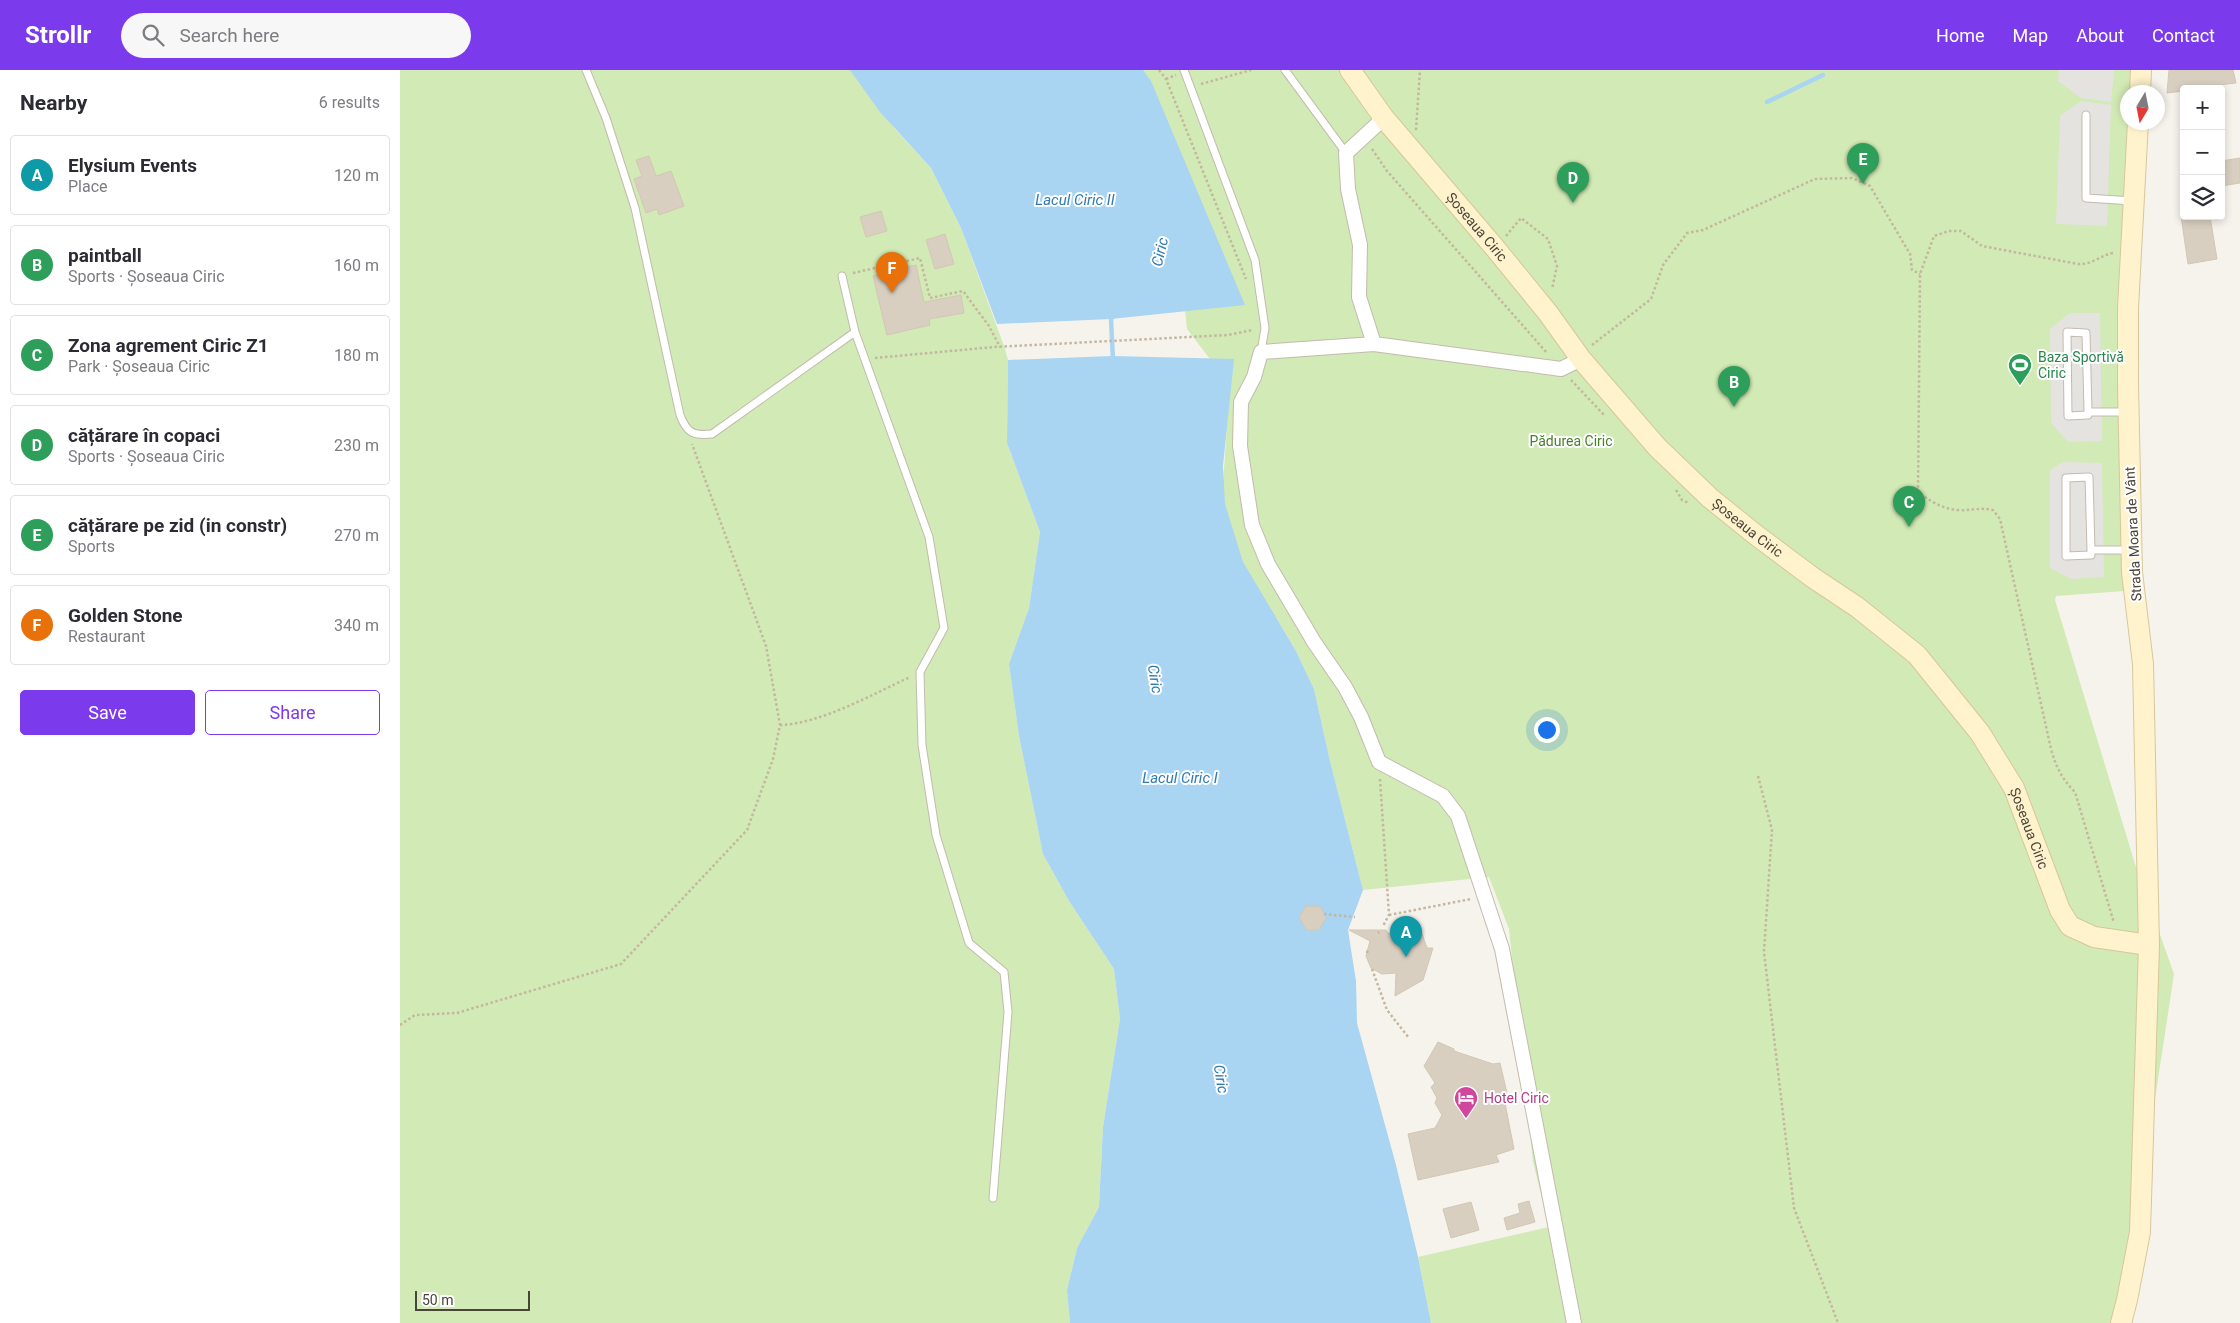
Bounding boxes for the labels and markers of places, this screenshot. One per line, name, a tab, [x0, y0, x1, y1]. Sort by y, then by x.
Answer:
pin: E	[1847, 143, 1879, 184]
pin: D	[1557, 162, 1589, 203]
pin: F	[876, 252, 908, 293]
place label: Baza Sportivă Ciric	[2038, 349, 2124, 381]
sports icon: Baza Sportivă Ciric	[2007, 352, 2033, 386]
pin: B	[1718, 366, 1750, 407]
pin: C	[1893, 486, 1925, 527]
pin: A	[1390, 916, 1422, 957]
hotel icon: Hotel Ciric	[1453, 1085, 1479, 1119]
place label: Hotel Ciric	[1484, 1090, 1549, 1106]

